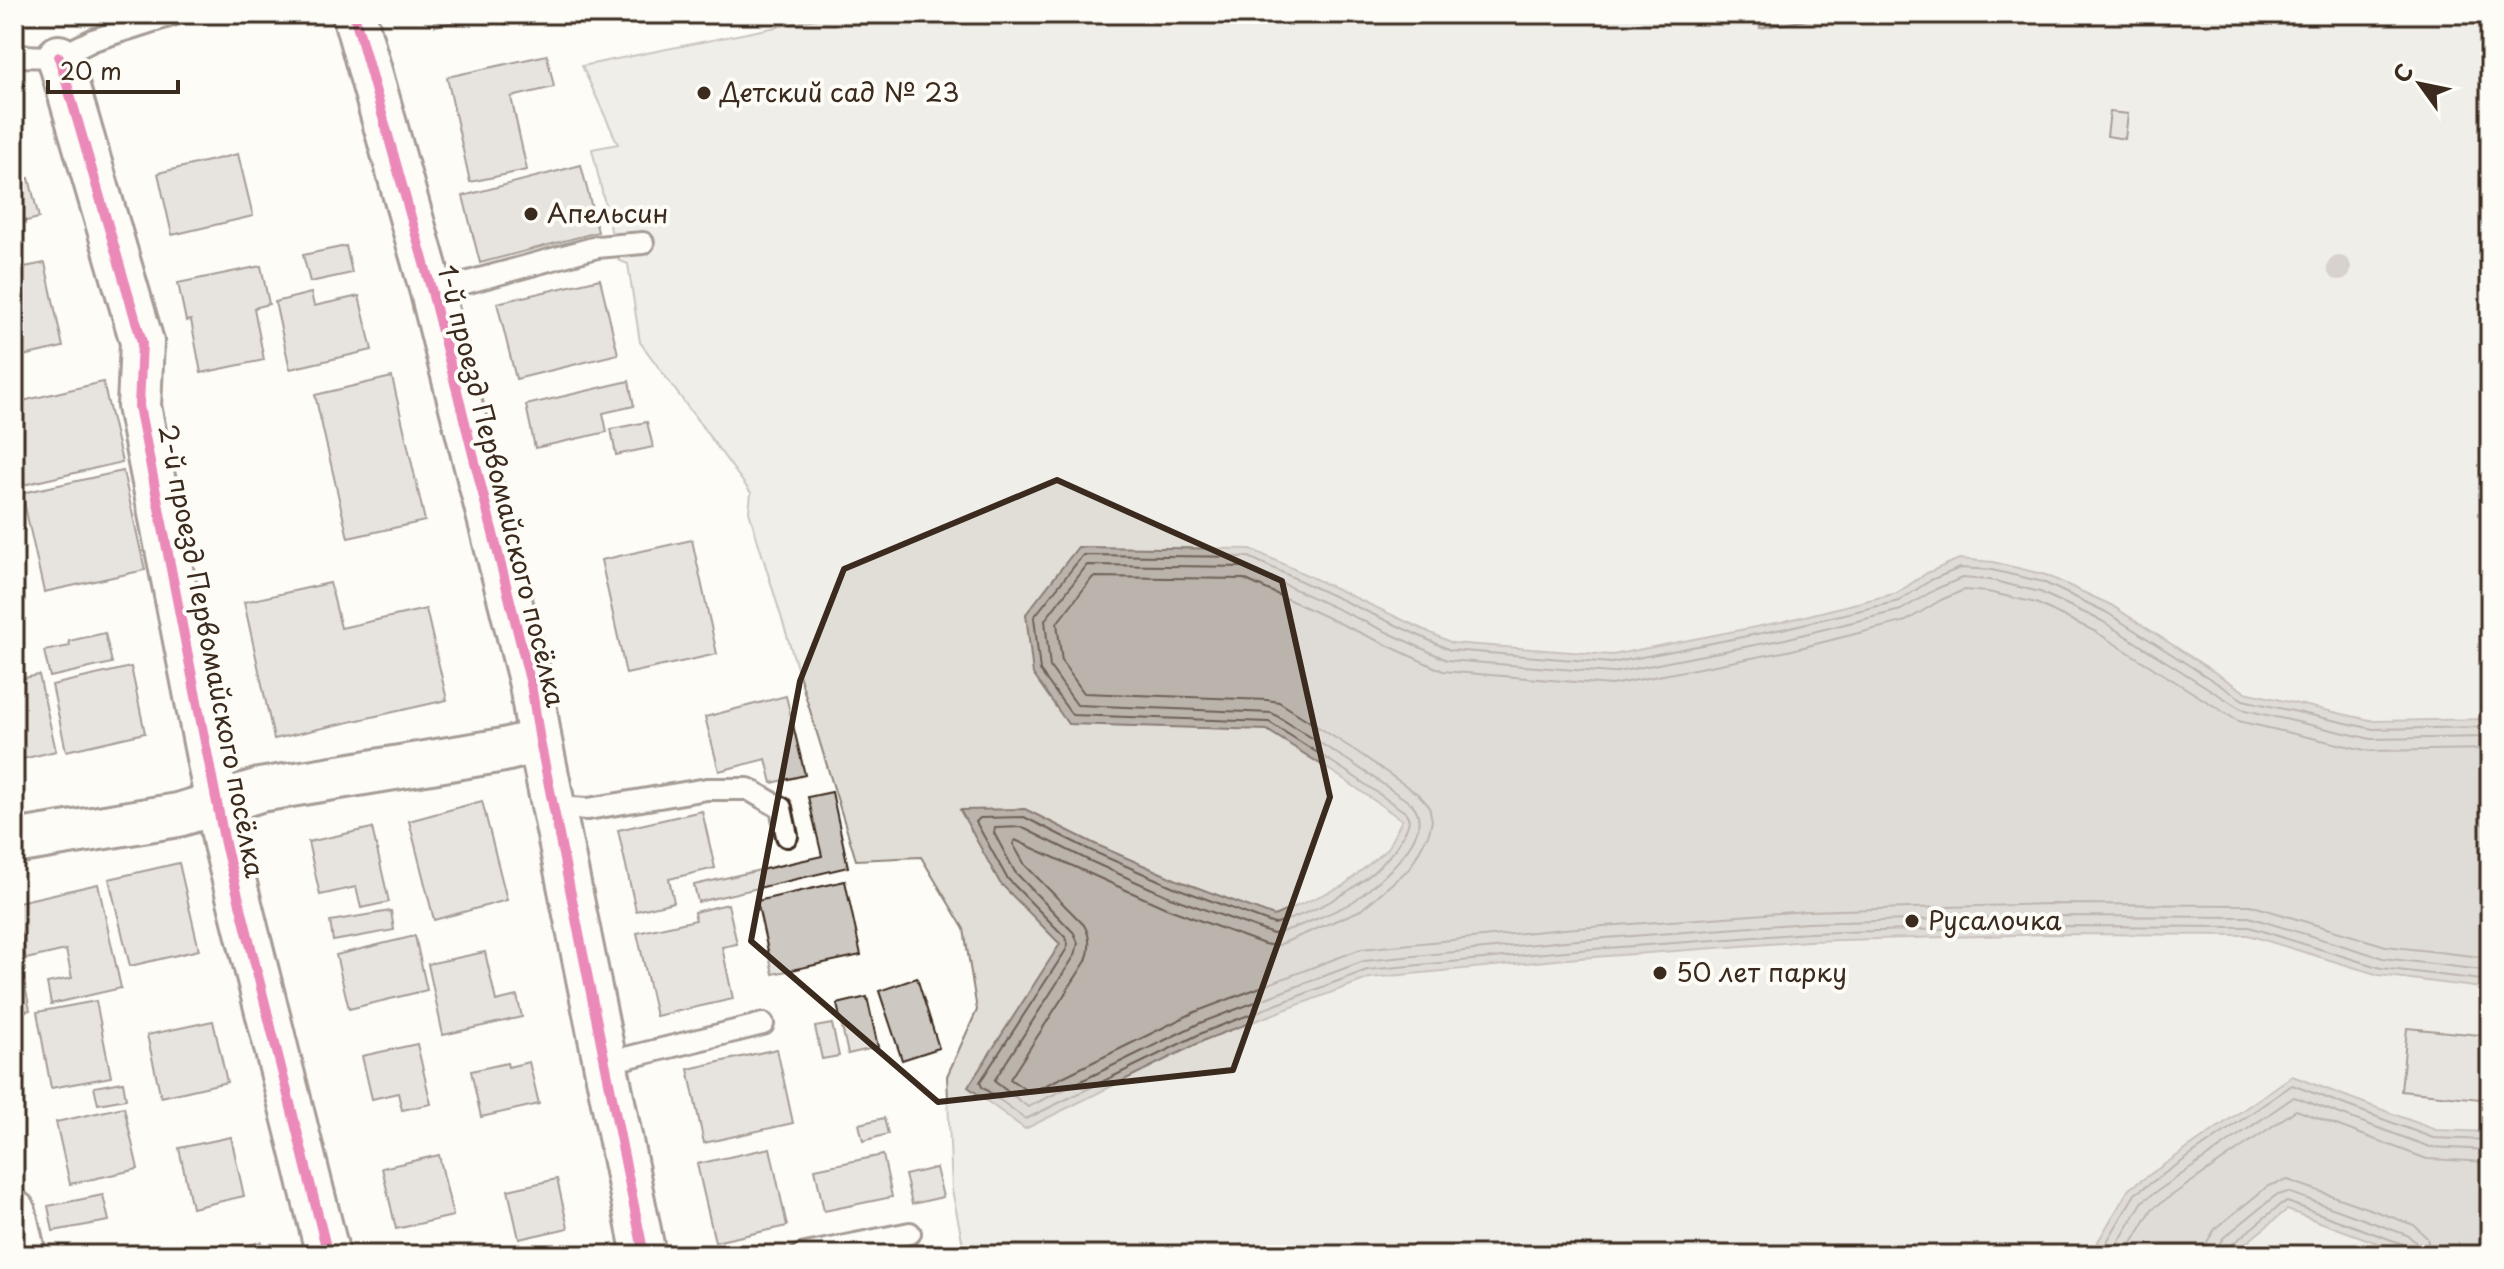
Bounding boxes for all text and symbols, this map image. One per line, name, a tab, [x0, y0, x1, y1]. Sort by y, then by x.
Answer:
scale bar	[48, 44, 178, 94]
north arrow	[2380, 44, 2460, 124]
text: 20 m	[60, 52, 122, 88]
text: С	[2384, 56, 2420, 88]
place label: Детский сад № 23	[719, 72, 959, 111]
marker: Детский сад № 23	[695, 84, 713, 102]
place label: Апельсин	[547, 193, 668, 232]
marker: Апельсин	[522, 205, 540, 223]
street label: 1-й проезд Первомайского посёлка	[429, 260, 577, 712]
street label: 2-й проезд Первомайского посёлка	[149, 421, 276, 882]
place label: Русалочка	[1928, 900, 2062, 939]
marker: Русалочка	[1903, 912, 1921, 930]
place label: 50 лет парку	[1676, 952, 1847, 991]
marker: 50 лет парку	[1651, 964, 1669, 982]

